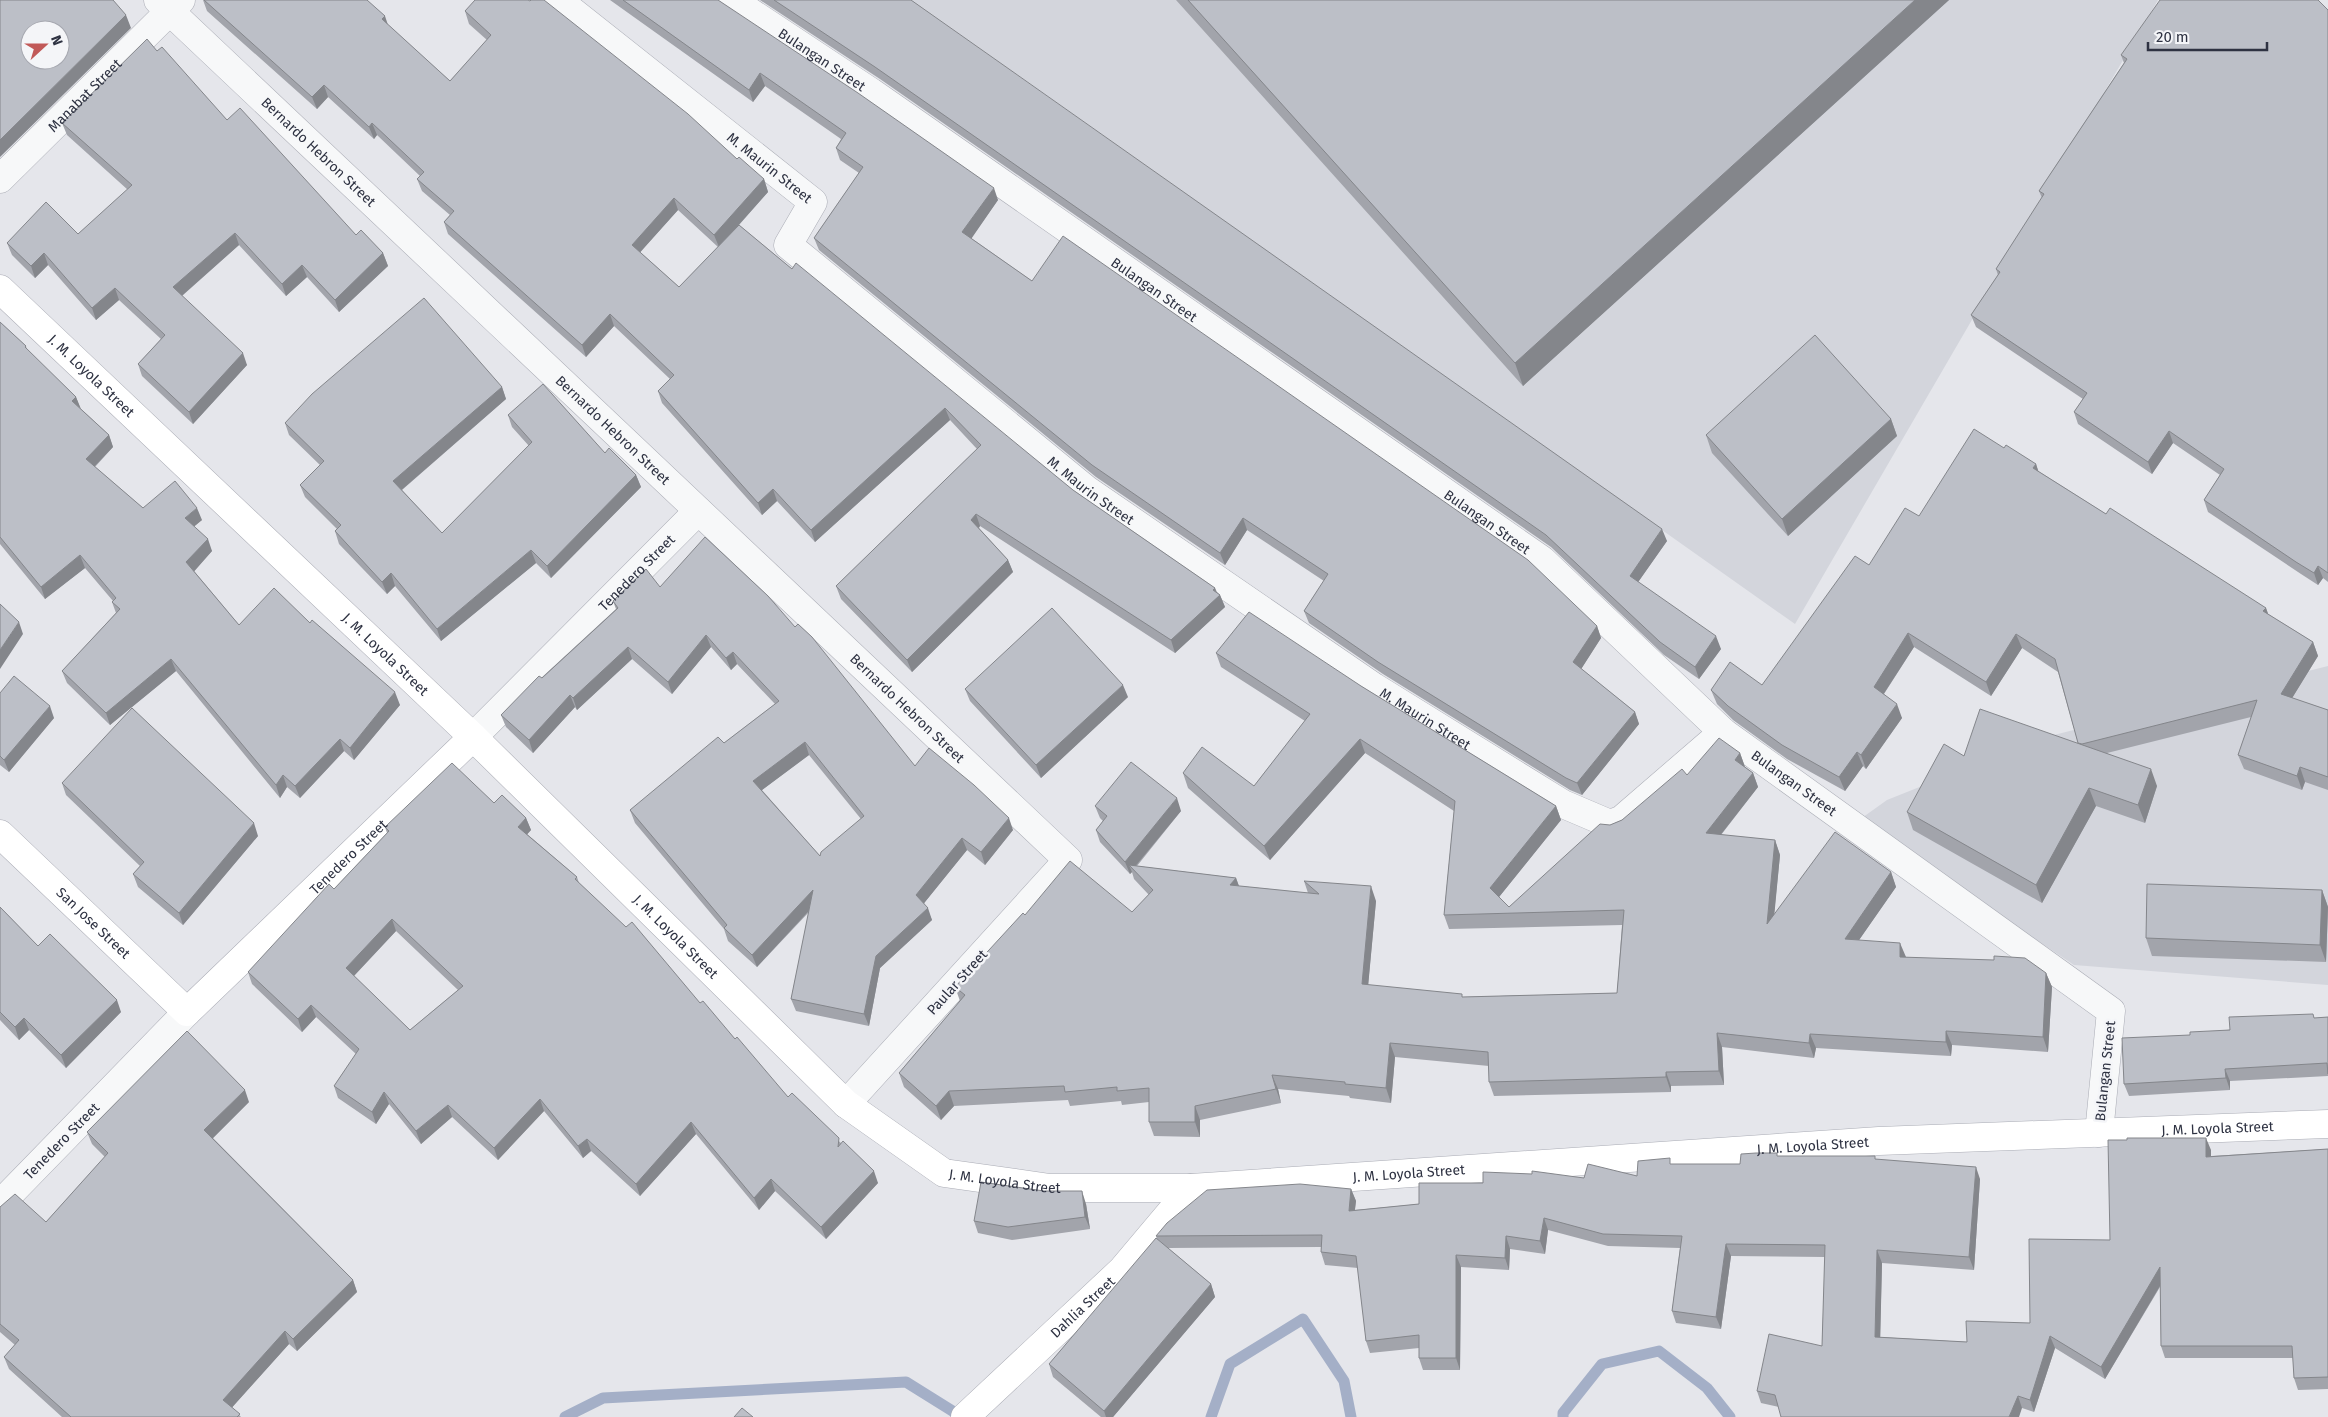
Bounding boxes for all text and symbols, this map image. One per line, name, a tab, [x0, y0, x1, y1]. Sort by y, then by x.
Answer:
north arrow	[20, 20, 70, 70]
scale bar	[2148, 20, 2267, 52]
street label: Bulangan Street	[775, 25, 869, 96]
text: 20 m	[2156, 28, 2189, 46]
text: N	[47, 33, 66, 48]
street label: Manabat Street	[45, 55, 126, 136]
street label: Bernardo Hebron Street	[257, 94, 380, 211]
street label: M. Maurin Street	[723, 129, 816, 208]
street label: Bulangan Street	[1108, 254, 1201, 326]
street label: J. M. Loyola Street	[44, 331, 139, 422]
street label: Bernardo Hebron Street	[552, 372, 674, 489]
street label: M. Maurin Street	[1044, 453, 1138, 529]
street label: Bulangan Street	[1441, 486, 1534, 559]
street label: Tenedero Street	[595, 531, 679, 615]
street label: J. M. Loyola Street	[338, 610, 433, 700]
street label: Bernardo Hebron Street	[846, 650, 968, 767]
street label: M. Maurin Street	[1376, 685, 1474, 754]
street label: Bulangan Street	[1748, 747, 1841, 820]
street label: Tenedero Street	[306, 815, 392, 898]
street label: San Jose Street	[53, 884, 134, 963]
street label: J. M. Loyola Street	[629, 891, 722, 983]
street label: Paular Street	[924, 946, 992, 1018]
street label: Bulangan Street	[2092, 1019, 2119, 1122]
street label: Tenedero Street	[20, 1099, 104, 1183]
street label: J. M. Loyola Street	[2161, 1118, 2275, 1139]
street label: J. M. Loyola Street	[1756, 1134, 1871, 1158]
street label: J. M. Loyola Street	[1352, 1161, 1467, 1186]
street label: J. M. Loyola Street	[948, 1166, 1062, 1197]
street label: Dahlia Street	[1047, 1272, 1119, 1342]

